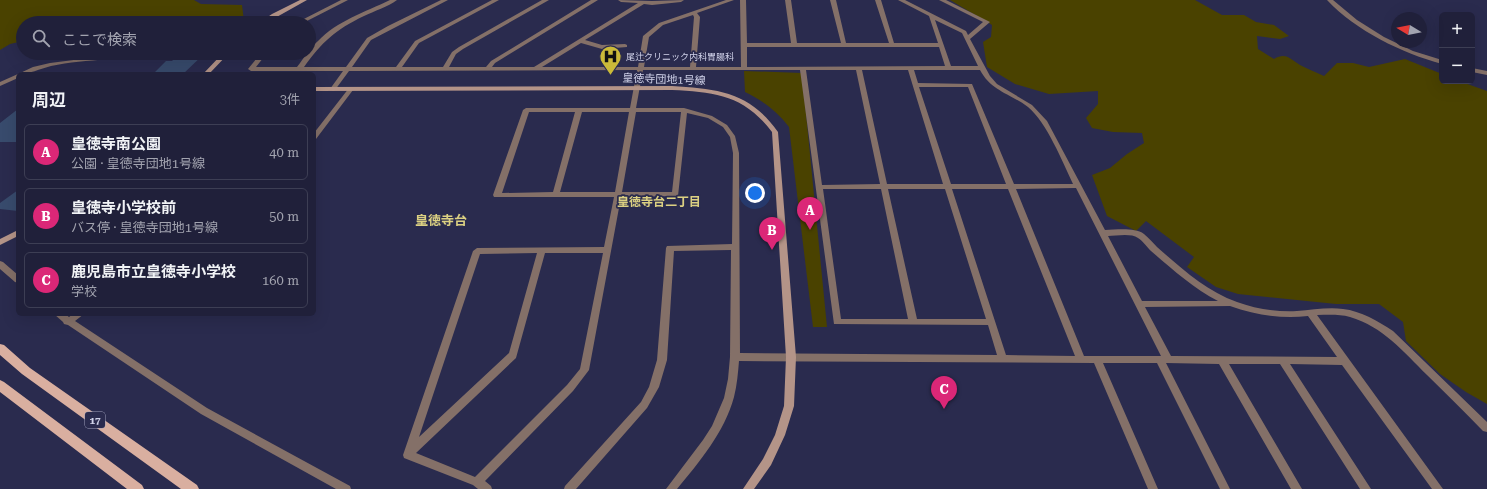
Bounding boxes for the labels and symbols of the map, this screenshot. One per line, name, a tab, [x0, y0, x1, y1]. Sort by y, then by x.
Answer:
north arrow	[1391, 12, 1427, 48]
hospital icon: 尾辻クリニック内科胃腸科	[598, 44, 624, 77]
place label: 尾辻クリニック内科胃腸科	[626, 52, 734, 62]
street label: 皇徳寺団地1号線	[622, 72, 706, 87]
your location	[745, 183, 765, 203]
district label: 皇徳寺台二丁目	[617, 195, 701, 209]
pin: A	[797, 197, 823, 230]
district label: 皇徳寺台	[415, 213, 467, 228]
pin: B	[759, 217, 785, 250]
pin: C	[931, 376, 957, 409]
road number: 17	[85, 412, 105, 428]

